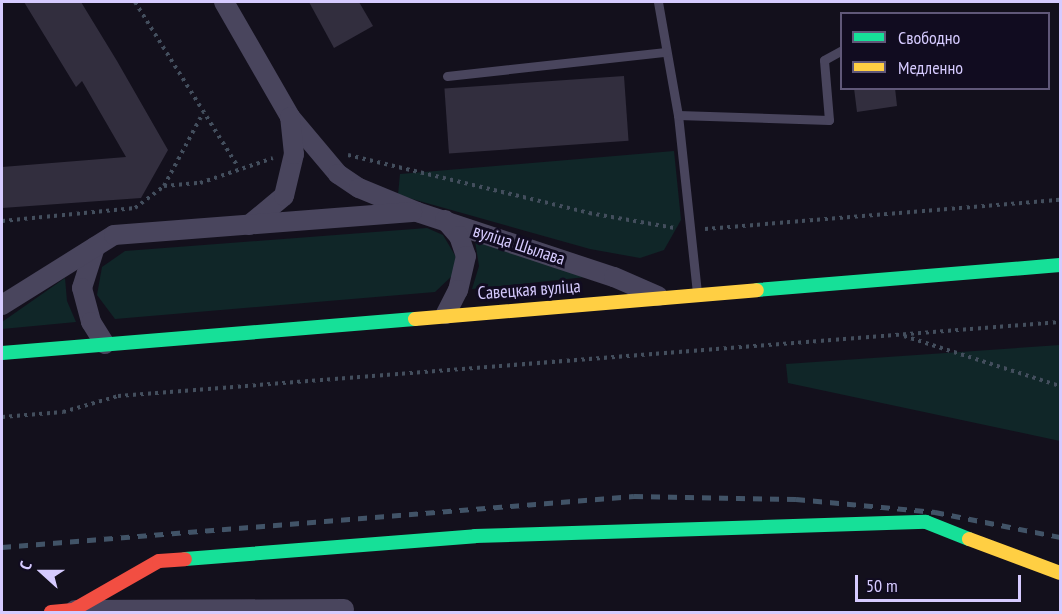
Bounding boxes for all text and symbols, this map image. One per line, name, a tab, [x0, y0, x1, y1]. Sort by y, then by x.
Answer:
legend	[840, 12, 1050, 90]
text: Свободно	[898, 26, 960, 49]
text: Медленно	[898, 56, 963, 79]
street label: вуліца Шылава	[470, 220, 568, 270]
street label: Савецкая вуліца	[477, 276, 581, 304]
north arrow	[12, 542, 72, 602]
text: С	[15, 559, 36, 573]
scale bar	[858, 563, 1024, 601]
text: 50 m	[866, 574, 898, 597]

